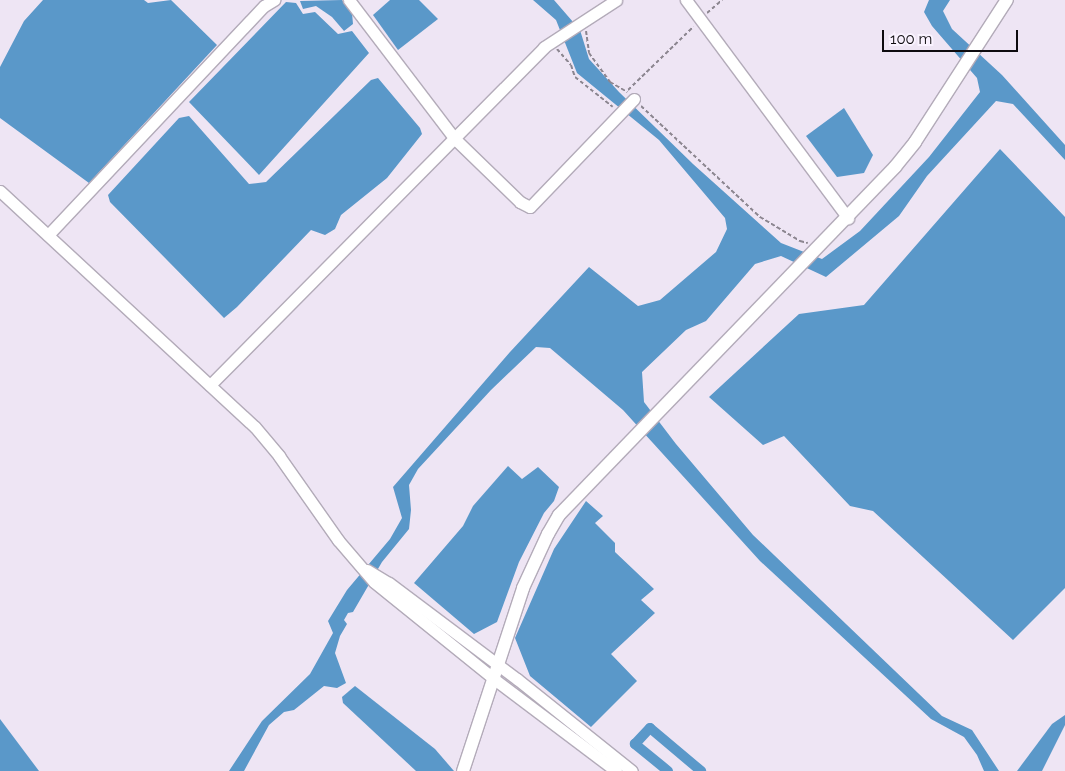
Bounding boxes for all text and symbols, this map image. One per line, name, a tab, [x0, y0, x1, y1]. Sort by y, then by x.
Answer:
scale bar	[885, 20, 1021, 52]
text: 100 m	[890, 30, 932, 48]

